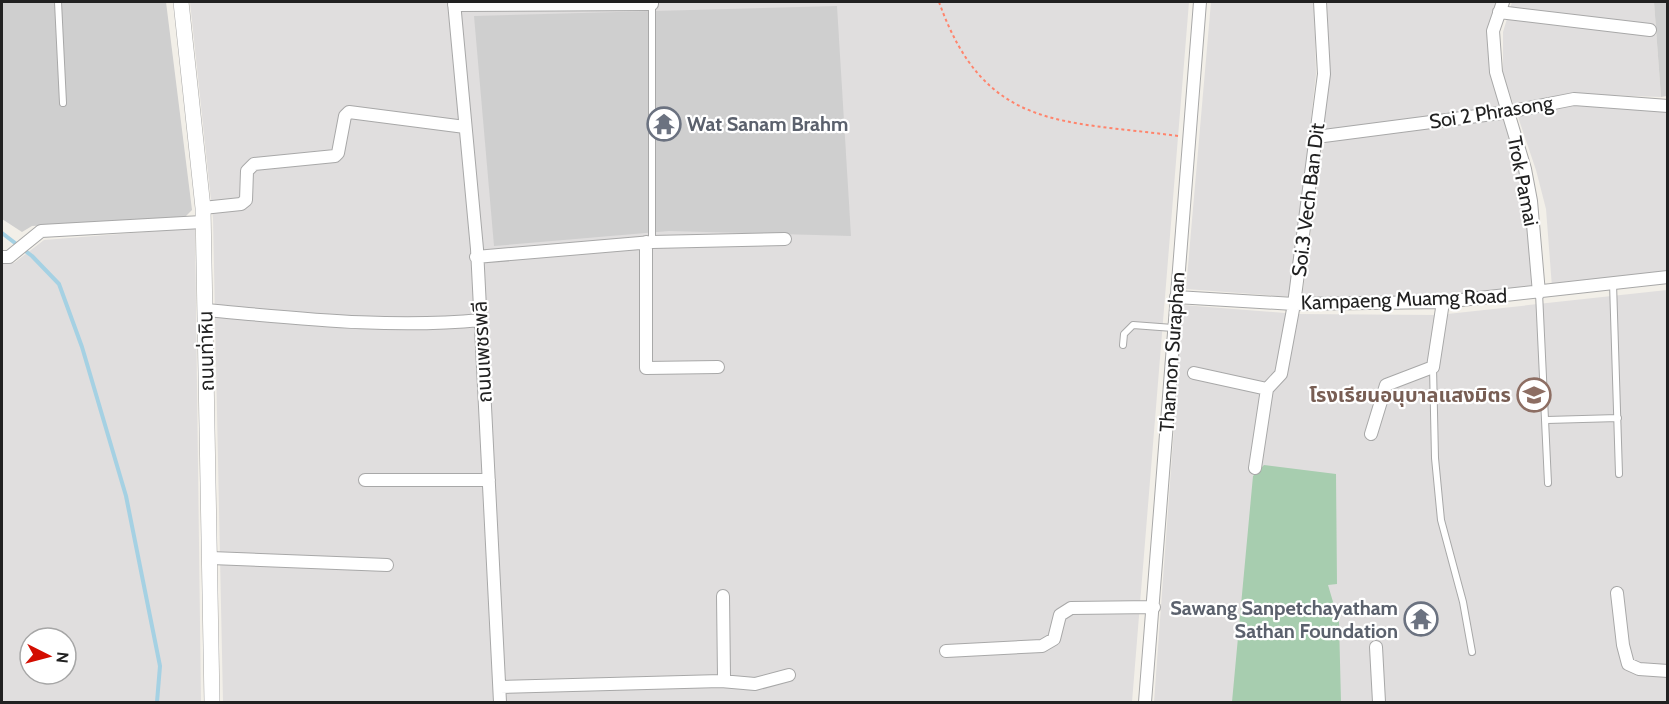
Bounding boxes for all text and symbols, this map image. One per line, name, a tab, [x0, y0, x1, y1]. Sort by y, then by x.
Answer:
street label: Soi 2 Phrasong	[1428, 90, 1556, 134]
temple icon: Wat Sanam Brahm	[646, 106, 682, 142]
place label: Wat Sanam Brahm	[687, 112, 848, 136]
street label: Soi.3 Vech Ban Dit	[1287, 122, 1329, 278]
street label: Trok Pamai	[1502, 134, 1544, 228]
street label: Thannon Suraphan	[1154, 271, 1190, 433]
street label: Kampaeng Muamg Road	[1300, 283, 1508, 315]
street label: ถนนเพชรพลี	[467, 300, 497, 404]
street label: ถนนท่าหิน	[193, 310, 219, 392]
school or university icon: โรงเรียนอนุบาลแสงมิตร	[1516, 377, 1552, 413]
place label: โรงเรียนอนุบาลแสงมิตร	[1309, 383, 1511, 407]
place label: Sawang Sanpetchayatham Sathan Foundation	[1170, 596, 1398, 643]
temple icon: Sawang Sanpetchayatham Sathan Foundation	[1403, 601, 1439, 637]
north arrow	[18, 626, 78, 686]
text: N	[52, 651, 72, 664]

